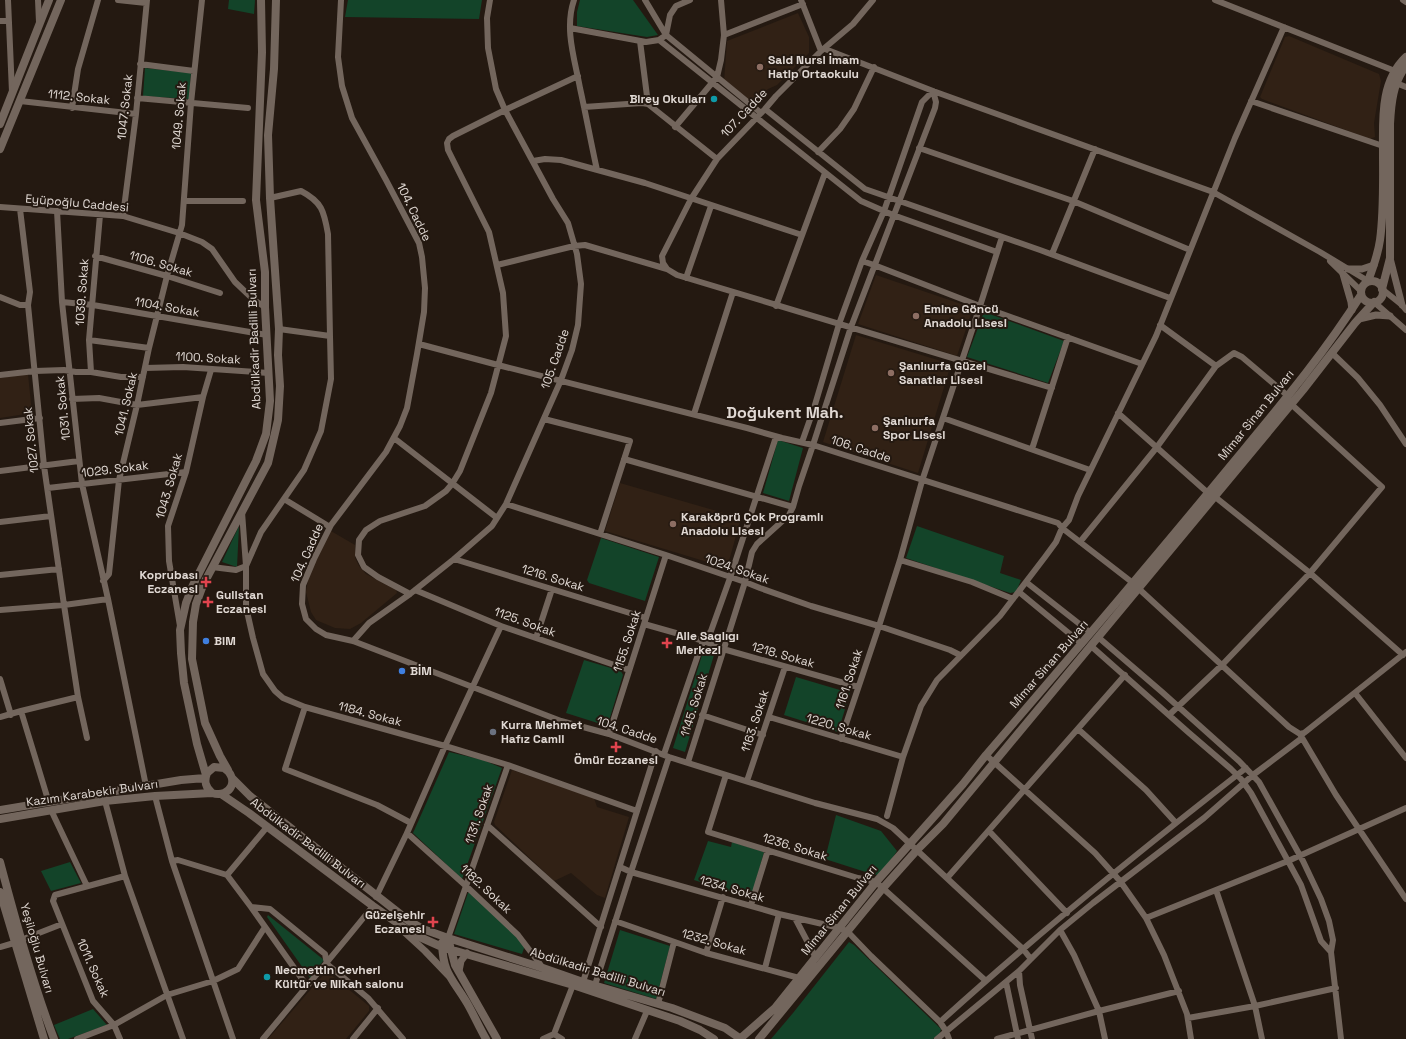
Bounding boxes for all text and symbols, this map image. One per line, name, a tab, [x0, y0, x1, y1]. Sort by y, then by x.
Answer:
place label: Said Nursi İmam Hatip Ortaokulu	[768, 52, 859, 82]
marker: Said Nursi İmam Hatip Ortaokulu	[755, 62, 765, 72]
street label: 1047. Sokak	[114, 73, 136, 141]
street label: 1049. Sokak	[168, 81, 190, 150]
street label: 107. Cadde	[717, 85, 771, 141]
street label: 1112. Sokak	[47, 86, 111, 108]
place label: Birey Okulları	[629, 91, 706, 107]
marker: Birey Okulları	[709, 94, 719, 104]
street label: 104. Cadde	[393, 180, 435, 244]
street label: Eyüpoğlu Caddesi	[25, 191, 130, 216]
street label: 1106. Sokak	[127, 247, 195, 281]
street label: 1039. Sokak	[72, 257, 92, 326]
street label: Abdülkadir Badilli Bulvarı	[244, 268, 264, 410]
street label: 1104. Sokak	[133, 293, 201, 321]
place label: Emine Göncü Anadolu Lisesi	[924, 301, 1007, 331]
marker: Emine Göncü Anadolu Lisesi	[911, 311, 921, 321]
street label: 105. Cadde	[537, 327, 573, 391]
street label: 1100. Sokak	[175, 348, 242, 368]
place label: Şanlıurfa Güzel Sanatlar Lisesi	[899, 358, 986, 388]
street label: Mimar Sinan Bulvarı	[1215, 366, 1297, 464]
marker: Şanlıurfa Güzel Sanatlar Lisesi	[886, 368, 896, 378]
street label: 1041. Sokak	[111, 370, 141, 438]
street label: 1031. Sokak	[52, 374, 74, 441]
district label: Doğukent Mah.	[726, 402, 844, 423]
street label: 1027. Sokak	[20, 406, 42, 474]
place label: Şanlıurfa Spor Lisesi	[883, 413, 945, 443]
marker: Şanlıurfa Spor Lisesi	[870, 423, 880, 433]
street label: 106. Cadde	[829, 432, 893, 466]
street label: 1043. Sokak	[152, 451, 186, 521]
street label: 1029. Sokak	[81, 457, 150, 481]
place label: Karaköprü Çok Programlı Anadolu Lisesi	[681, 509, 823, 539]
marker: Karaköprü Çok Programlı Anadolu Lisesi	[668, 519, 678, 529]
street label: 104. Cadde	[287, 521, 327, 585]
street label: 1024. Sokak	[703, 550, 772, 588]
street label: 1216. Sokak	[520, 561, 587, 595]
place label: Koprubası Eczanesi	[139, 567, 198, 597]
marker: Koprubası Eczanesi	[201, 577, 211, 587]
place label: Gulistan Eczanesi	[216, 587, 267, 617]
marker: Gulistan Eczanesi	[203, 597, 213, 607]
street label: 1125. Sokak	[492, 603, 559, 641]
street label: 1155. Sokak	[609, 607, 645, 674]
street label: Mimar Sinan Bulvarı	[1006, 616, 1092, 712]
place label: Aile Saglıgı Merkezi	[676, 628, 739, 658]
place label: BiM	[214, 633, 236, 649]
marker: BiM	[201, 636, 211, 646]
marker: Aile Saglıgı Merkezi	[661, 637, 673, 649]
street label: 1218. Sokak	[750, 638, 817, 672]
street label: 1161. Sokak	[832, 646, 866, 711]
place label: BİM	[410, 663, 432, 679]
marker: BİM	[397, 666, 407, 676]
street label: 1145. Sokak	[677, 671, 711, 738]
street label: 1163. Sokak	[737, 687, 773, 754]
street label: 1184. Sokak	[336, 698, 404, 730]
street label: 1220. Sokak	[805, 710, 874, 744]
street label: 104. Cadde	[595, 713, 659, 747]
place label: Kurra Mehmet Hafız Camii	[501, 717, 582, 747]
marker: Kurra Mehmet Hafız Camii	[488, 727, 498, 737]
marker: Ömür Eczanesi	[611, 742, 621, 752]
place label: Ömür Eczanesi	[574, 752, 658, 768]
street label: Kazım Karabekir Bulvarı	[25, 776, 159, 810]
street label: 1131. Sokak	[461, 781, 497, 846]
street label: Abdülkadir Badilli Bulvarı	[247, 794, 369, 892]
street label: 1236. Sokak	[761, 830, 830, 865]
street label: 1182. Sokak	[457, 861, 516, 917]
street label: Mimar Sinan Bulvarı	[798, 861, 880, 959]
street label: 1234. Sokak	[698, 872, 767, 906]
street label: Yeşiloğlu Bulvarı	[16, 901, 58, 995]
place label: Güzelşehir Eczanesi	[365, 907, 425, 937]
marker: Güzelşehir Eczanesi	[428, 917, 438, 927]
street label: 1232. Sokak	[680, 925, 749, 959]
street label: 1011. Sokak	[73, 936, 113, 1000]
street label: Abdülkadir Badilli Bulvarı	[528, 944, 668, 1000]
place label: Necmettin Cevheri Kültür ve Nikah salonu	[275, 962, 404, 992]
marker: Necmettin Cevheri Kültür ve Nikah salonu	[262, 972, 272, 982]

